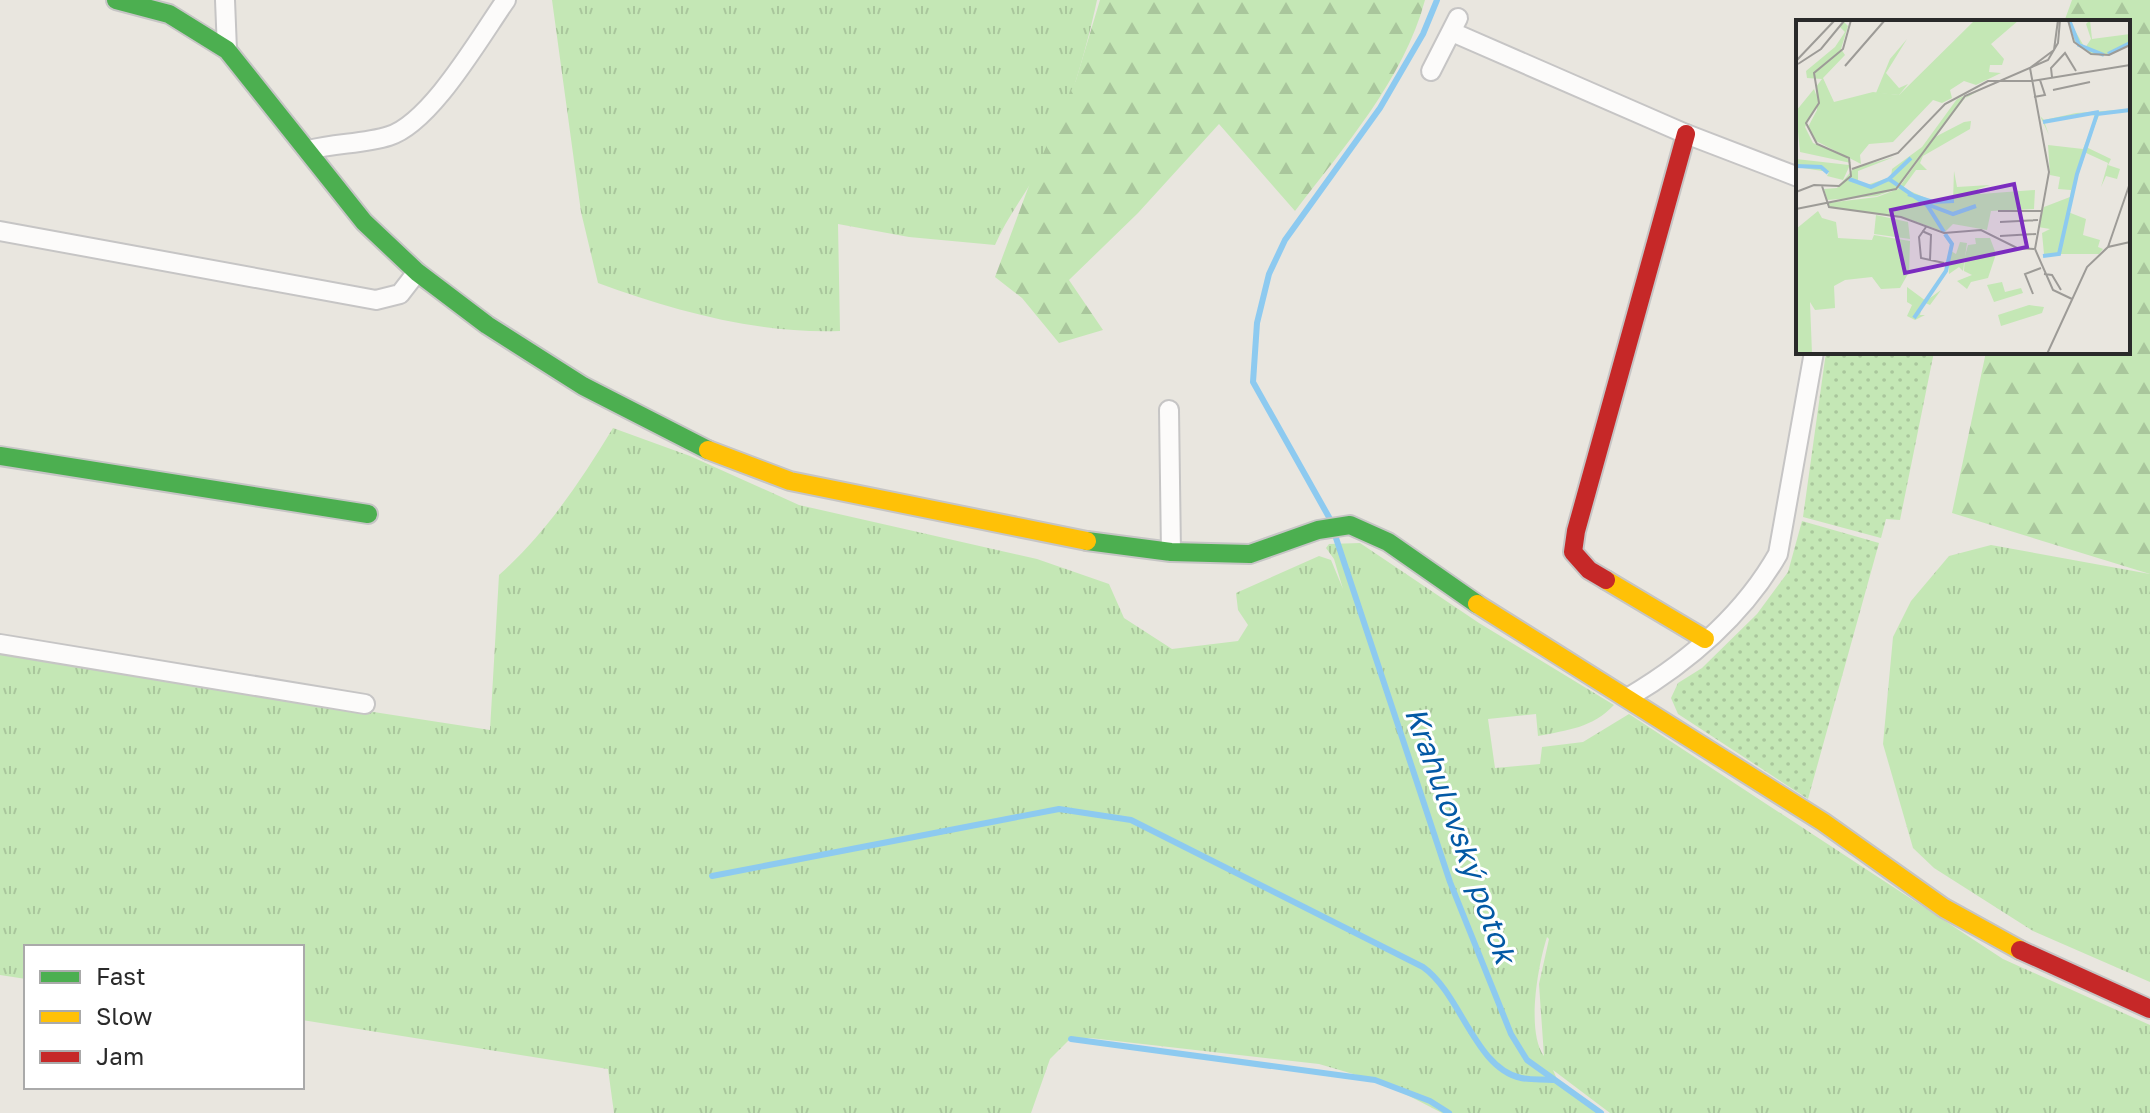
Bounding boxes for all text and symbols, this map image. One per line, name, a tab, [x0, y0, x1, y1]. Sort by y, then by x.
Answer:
inset map	[1796, 20, 2130, 354]
water label: Krahulovský potok	[1398, 702, 1525, 971]
legend	[24, 945, 304, 1089]
text: Fast	[96, 961, 146, 990]
text: Slow	[96, 1001, 152, 1030]
text: Jam	[96, 1041, 144, 1070]

